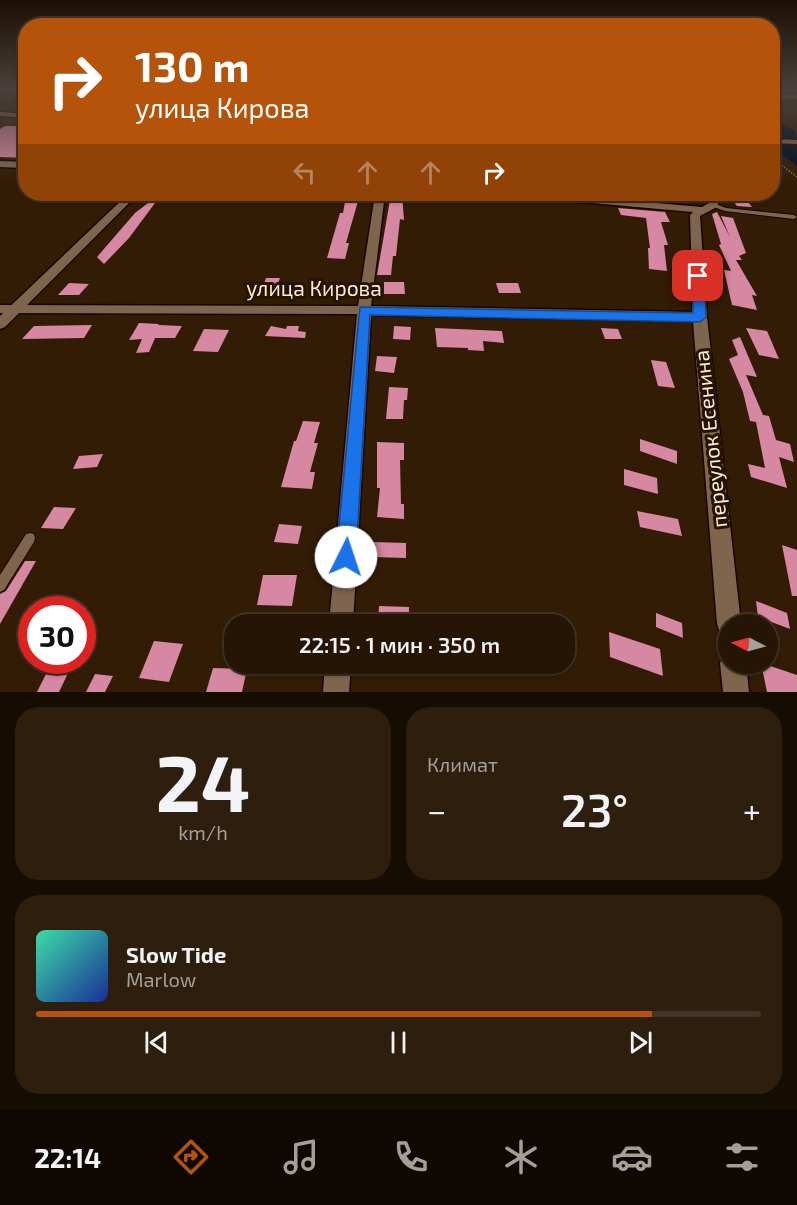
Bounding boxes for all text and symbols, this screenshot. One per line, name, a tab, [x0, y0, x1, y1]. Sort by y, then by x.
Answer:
text: 130 m	[135, 40, 250, 90]
icon: right	[36, 42, 114, 120]
text: улица Кирова	[135, 91, 310, 123]
icon: left	[288, 156, 321, 189]
icon: ahead	[351, 156, 384, 189]
icon: ahead	[414, 156, 447, 189]
icon: right	[477, 156, 510, 189]
pin	[672, 250, 723, 301]
icon: arrive	[681, 259, 714, 292]
street label: улица Кирова	[246, 275, 382, 301]
street label: переулок Есенина	[688, 349, 732, 529]
position arrow	[314, 525, 378, 589]
speed limit sign: 30	[18, 596, 96, 674]
north arrow	[718, 614, 778, 674]
map controls	[718, 614, 778, 674]
text: 22:15 · 1 мин · 350 m	[299, 631, 500, 657]
text: 24	[155, 734, 251, 828]
text: Климат	[427, 752, 498, 776]
text: 23°	[561, 782, 628, 836]
text: −	[427, 790, 446, 830]
text: +	[743, 790, 761, 830]
text: km/h	[178, 820, 228, 844]
text: Slow Tide	[126, 941, 226, 967]
text: Marlow	[126, 967, 196, 991]
icon: previous	[140, 1026, 173, 1059]
icon: pause	[382, 1026, 415, 1059]
icon: next	[624, 1026, 657, 1059]
icon: directions	[170, 1136, 212, 1178]
icon: music	[280, 1136, 322, 1178]
icon: phone	[390, 1136, 432, 1178]
icon: climate	[500, 1136, 542, 1178]
icon: car	[611, 1136, 653, 1178]
icon: filters	[721, 1136, 763, 1178]
text: 22:14	[34, 1141, 101, 1173]

